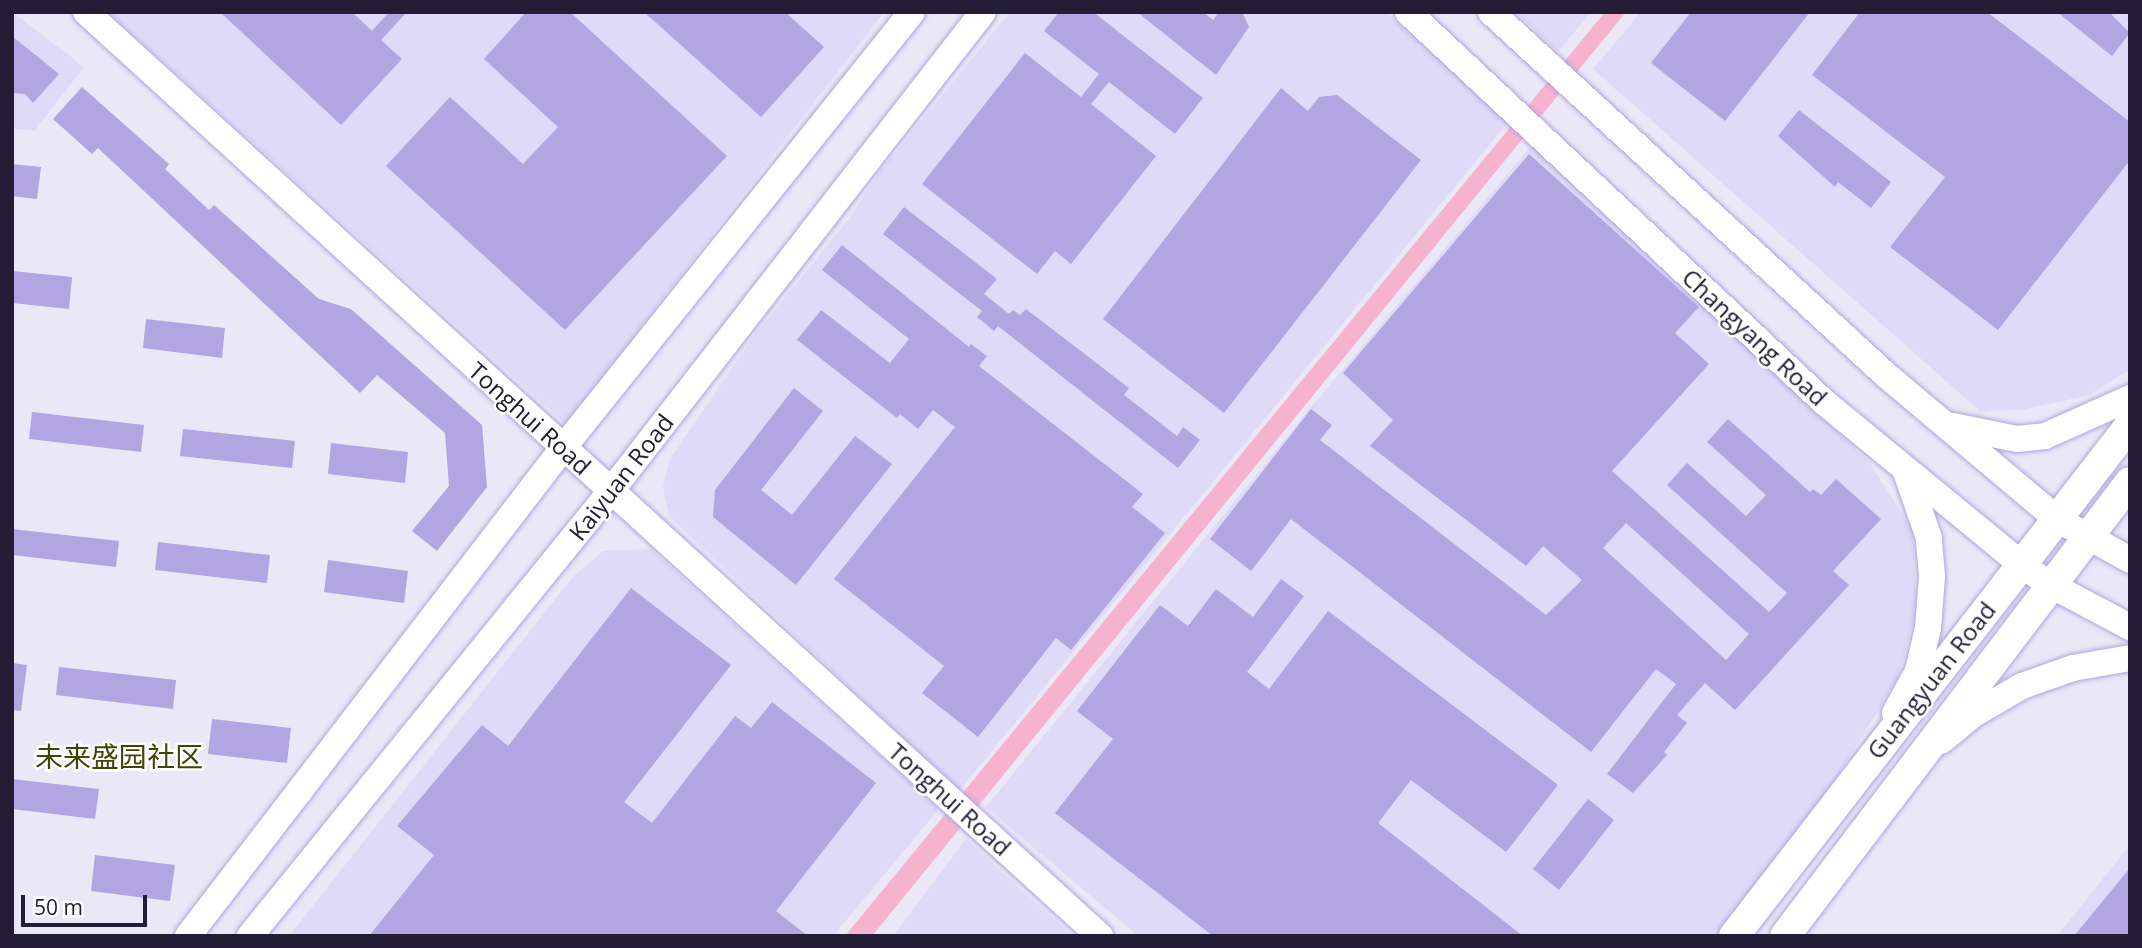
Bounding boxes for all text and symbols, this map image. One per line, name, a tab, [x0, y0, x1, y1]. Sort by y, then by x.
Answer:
street label: Changyang Road	[1677, 263, 1833, 411]
street label: Tonghui Road	[463, 356, 597, 480]
street label: Kaiyuan Road	[563, 408, 679, 546]
street label: Guangyuan Road	[1861, 596, 2001, 764]
street label: Tonghui Road	[883, 737, 1017, 861]
district label: 未来盛园社区	[35, 739, 203, 773]
scale bar	[24, 881, 150, 925]
text: 50 m	[34, 893, 83, 921]

